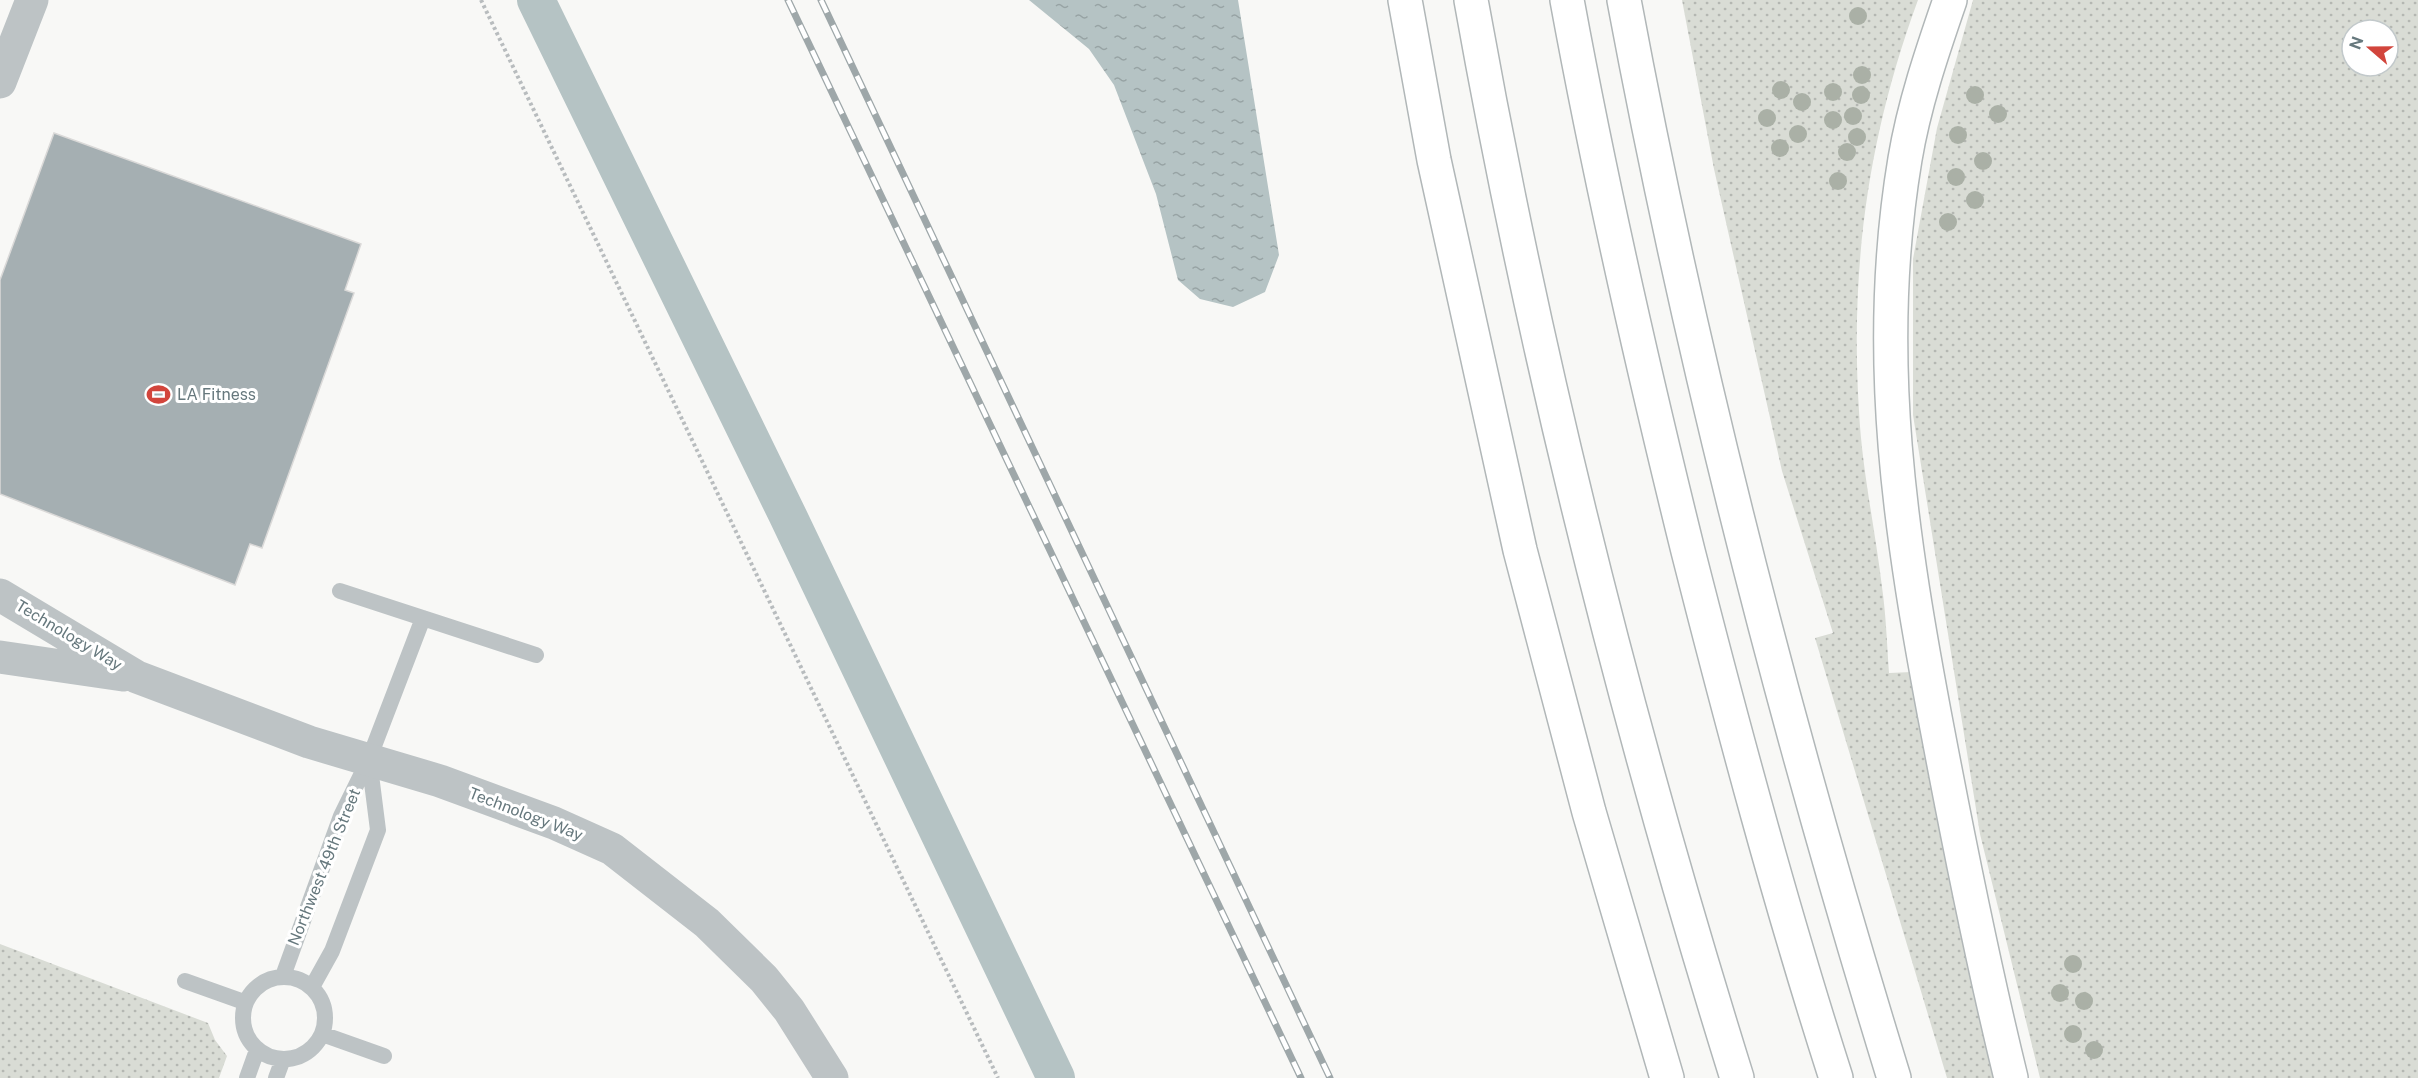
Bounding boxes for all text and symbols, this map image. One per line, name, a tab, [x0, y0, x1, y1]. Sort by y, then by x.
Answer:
north arrow	[2340, 18, 2400, 78]
text: N	[2345, 34, 2367, 52]
sports icon: LA Fitness	[146, 381, 172, 407]
place label: LA Fitness	[177, 385, 256, 404]
street label: Technology Way	[12, 596, 126, 674]
street label: Technology Way	[466, 784, 586, 845]
street label: Northwest 49th Street	[284, 786, 364, 948]

